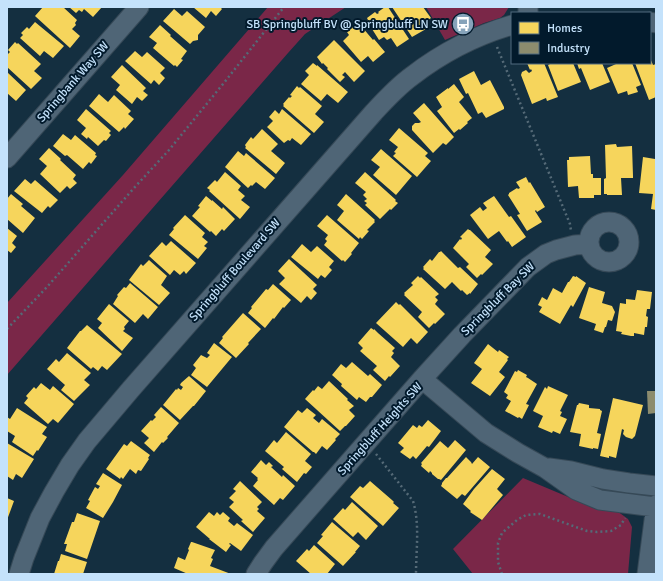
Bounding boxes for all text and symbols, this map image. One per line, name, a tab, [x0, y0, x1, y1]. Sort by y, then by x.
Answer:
bus stop icon: SB Springbluff BV @ Springbluff LN SW	[450, 11, 476, 37]
legend	[511, 12, 651, 64]
place label: SB Springbluff BV @ Springbluff LN SW	[246, 17, 448, 32]
text: Homes	[547, 21, 582, 36]
street label: Springbank Way SW	[34, 39, 112, 125]
text: Industry	[547, 41, 590, 56]
street label: Springbluff Boulevard SW	[186, 216, 284, 324]
street label: Springbluff Bay SW	[458, 259, 538, 339]
street label: Springbluff Heights SW	[335, 380, 425, 478]

